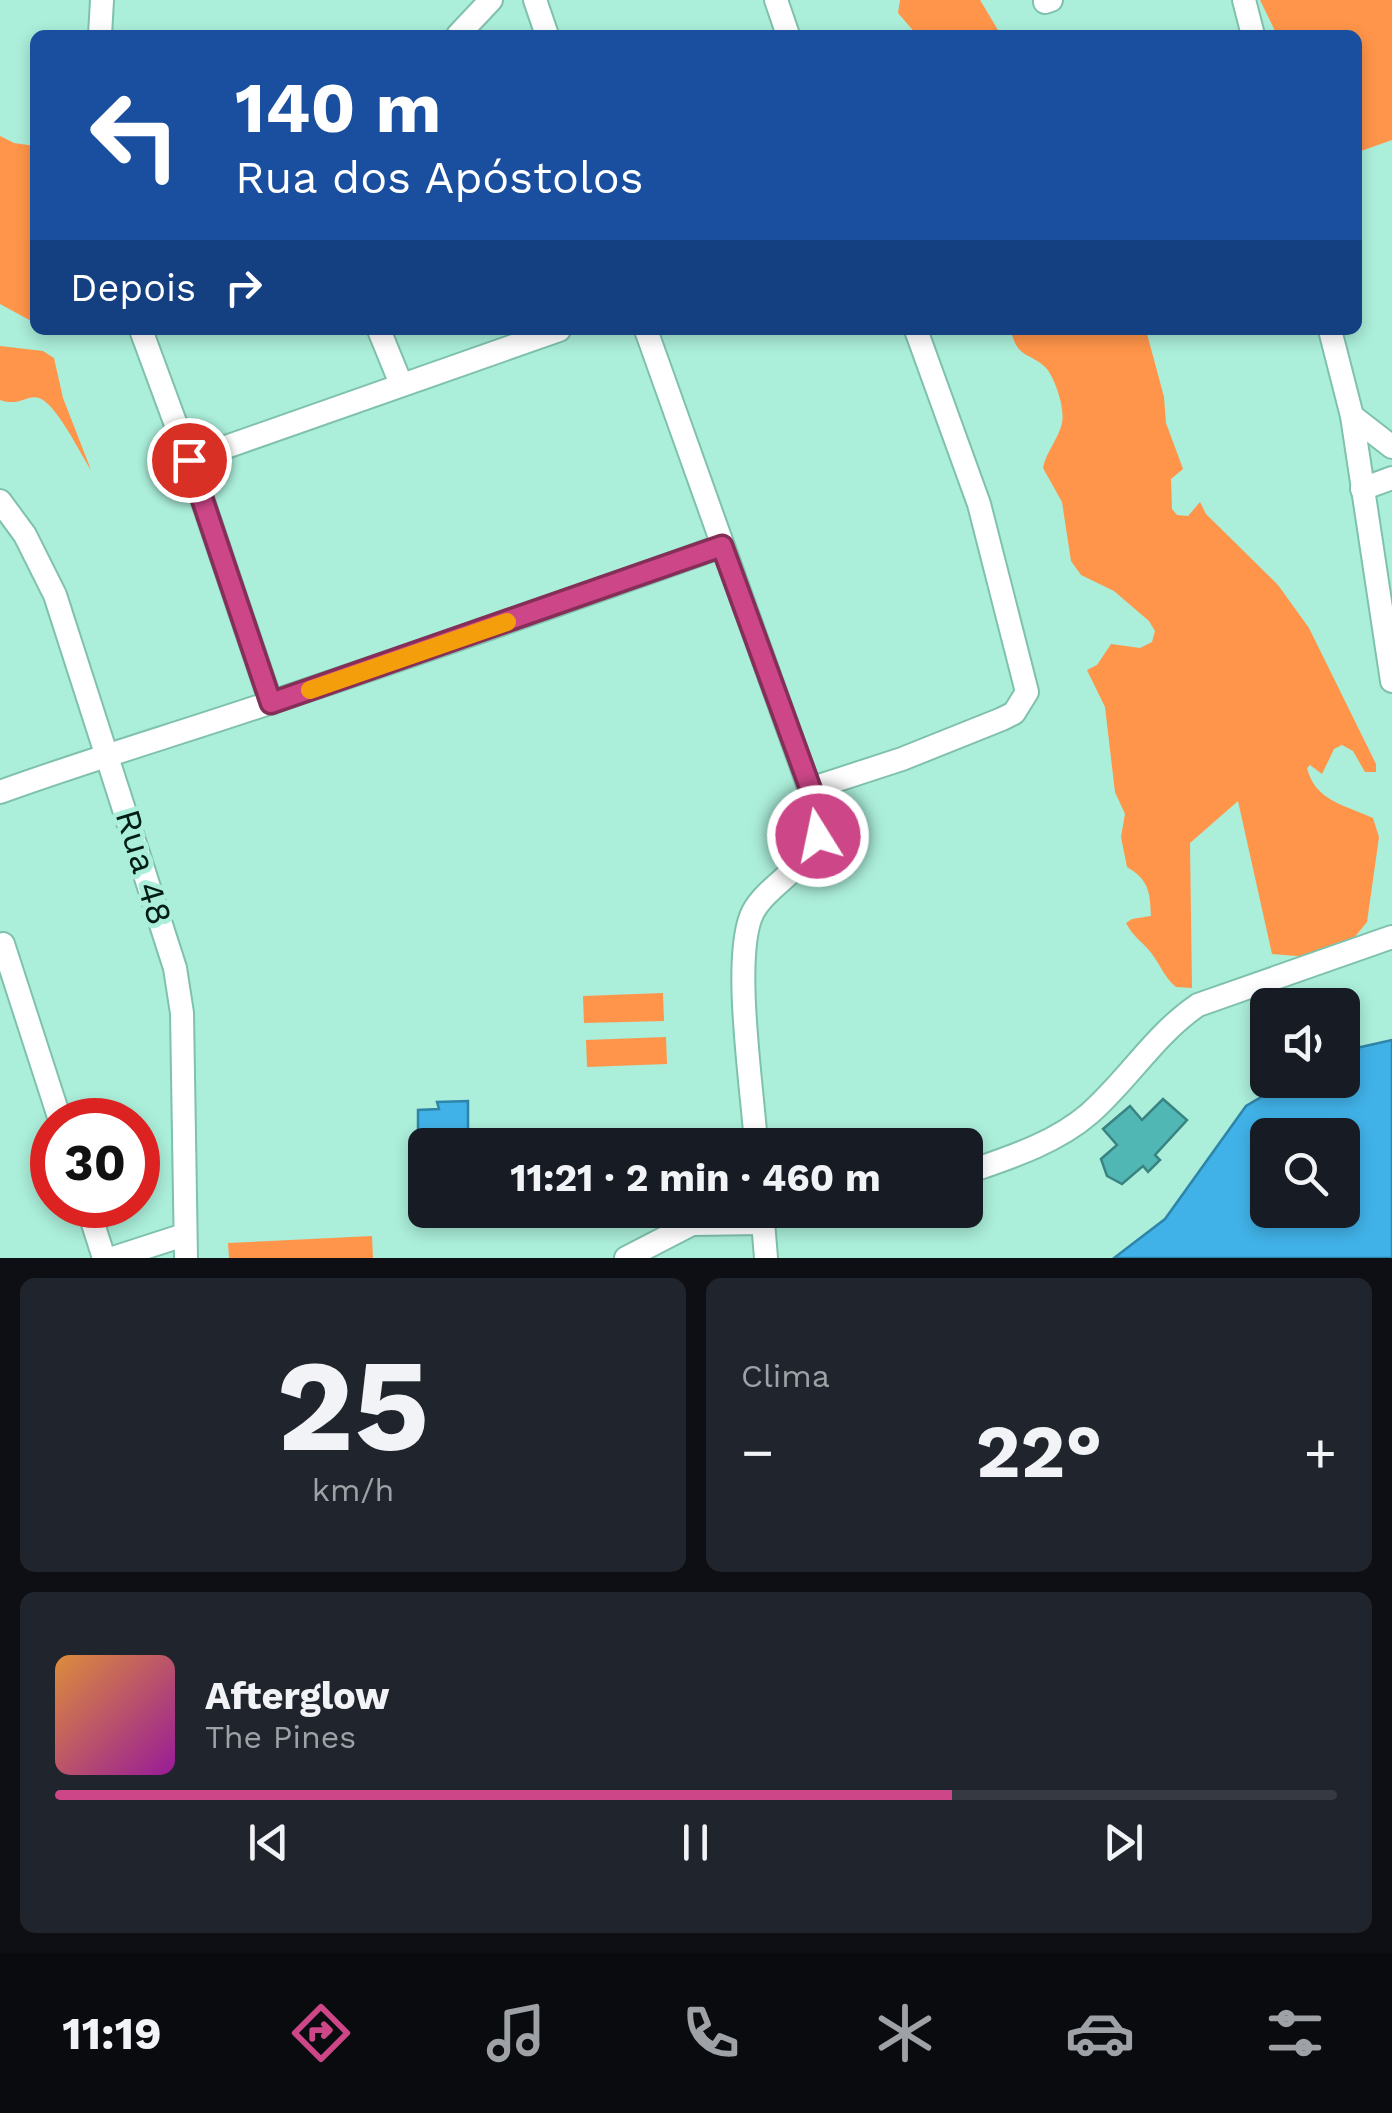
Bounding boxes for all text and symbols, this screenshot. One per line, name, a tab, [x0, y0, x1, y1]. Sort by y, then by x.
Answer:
text: 140 m	[235, 67, 441, 149]
icon: left	[70, 70, 200, 200]
text: Rua dos Apóstolos	[235, 151, 643, 204]
icon: right	[216, 260, 271, 315]
text: Depois	[70, 266, 196, 310]
pin	[147, 418, 232, 503]
icon: arrive	[162, 433, 217, 488]
position arrow	[766, 784, 870, 888]
street label: Rua 48	[107, 804, 181, 930]
map controls	[1250, 988, 1360, 1228]
button: sound	[1250, 988, 1360, 1098]
speed limit sign: 30	[30, 1098, 160, 1228]
button: search	[1250, 1118, 1360, 1228]
text: 11:21 · 2 min · 460 m	[510, 1156, 881, 1200]
text: 25	[276, 1329, 430, 1482]
text: Clima	[741, 1357, 830, 1395]
text: 22°	[976, 1407, 1102, 1495]
text: −	[741, 1420, 774, 1484]
text: +	[1304, 1420, 1337, 1484]
text: km/h	[312, 1471, 394, 1509]
text: Afterglow	[205, 1674, 390, 1718]
text: The Pines	[205, 1718, 356, 1756]
icon: previous	[241, 1815, 296, 1870]
icon: pause	[668, 1815, 723, 1870]
icon: next	[1096, 1815, 1151, 1870]
icon: directions	[286, 1998, 356, 2068]
icon: music	[481, 1998, 551, 2068]
icon: phone	[676, 1998, 746, 2068]
icon: climate	[870, 1998, 940, 2068]
icon: car	[1065, 1998, 1135, 2068]
icon: filters	[1260, 1998, 1330, 2068]
text: 11:19	[62, 2007, 162, 2060]

